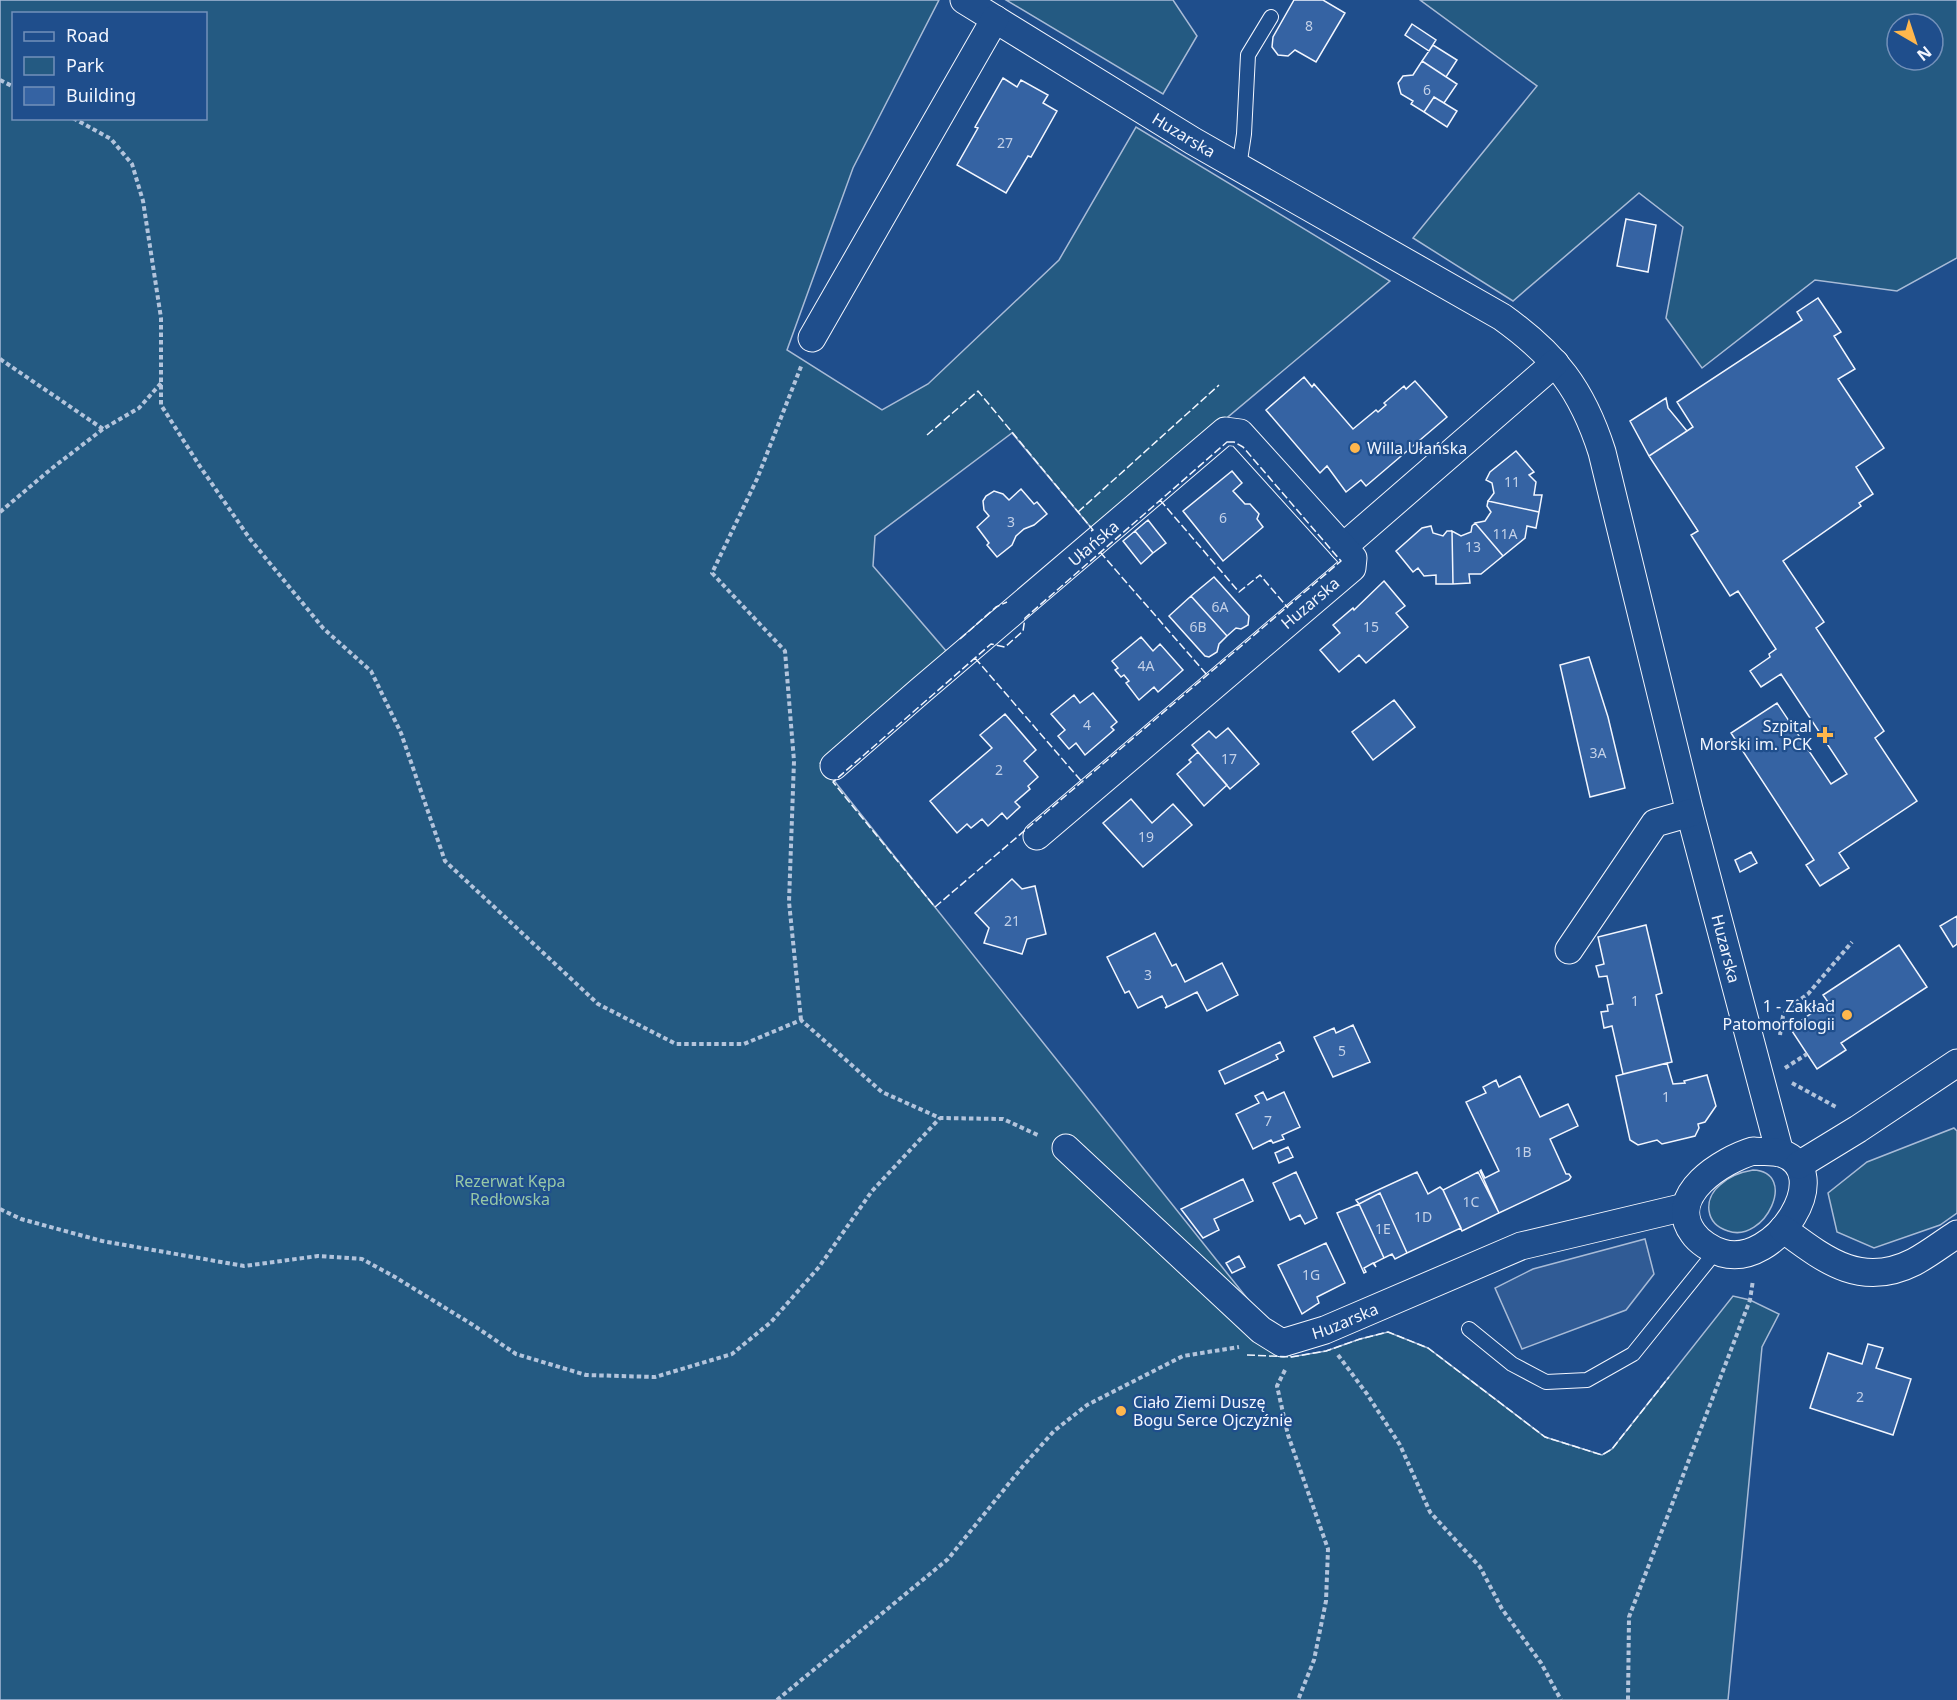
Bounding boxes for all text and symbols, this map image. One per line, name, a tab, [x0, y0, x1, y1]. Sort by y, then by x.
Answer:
legend	[12, 12, 207, 120]
north arrow	[1885, 12, 1945, 72]
house number: 8	[1305, 16, 1313, 35]
text: Road	[66, 23, 109, 47]
text: N	[1912, 41, 1936, 66]
text: Park	[66, 53, 104, 77]
house number: 6	[1423, 80, 1431, 99]
text: Building	[66, 83, 136, 107]
street label: Huzarska	[1148, 108, 1219, 162]
house number: 27	[997, 133, 1013, 152]
place label: Willa Ułańska	[1367, 437, 1467, 459]
marker: Willa Ułańska	[1348, 441, 1362, 455]
house number: 11	[1504, 472, 1520, 491]
house number: 6	[1219, 508, 1227, 527]
house number: 3	[1007, 512, 1015, 531]
street label: Ułańska	[1063, 515, 1123, 571]
house number: 11A	[1493, 524, 1518, 543]
house number: 13	[1465, 537, 1481, 556]
street label: Huzarska	[1276, 572, 1344, 634]
house number: 6A	[1212, 597, 1229, 616]
house number: 6B	[1189, 617, 1207, 636]
house number: 15	[1363, 617, 1379, 636]
house number: 4A	[1138, 656, 1155, 675]
house number: 4	[1083, 715, 1091, 734]
place label: Szpital Morski im. PCK	[1699, 715, 1812, 755]
marker: Szpital Morski im. PCK	[1816, 726, 1834, 744]
house number: 3A	[1590, 743, 1607, 762]
house number: 17	[1221, 749, 1237, 768]
house number: 2	[995, 760, 1003, 779]
house number: 19	[1138, 827, 1154, 846]
house number: 21	[1004, 911, 1020, 930]
street label: Huzarska	[1706, 912, 1746, 985]
house number: 3	[1144, 965, 1152, 984]
house number: 1	[1631, 991, 1639, 1010]
place label: 1 - Zakład Patomorfologii	[1723, 995, 1835, 1035]
marker: 1 - Zakład Patomorfologii	[1840, 1008, 1854, 1022]
house number: 5	[1338, 1041, 1346, 1060]
house number: 1	[1662, 1087, 1670, 1106]
house number: 7	[1264, 1111, 1272, 1130]
house number: 1B	[1514, 1142, 1532, 1161]
park label: Rezerwat Kępa Redłowska	[454, 1170, 566, 1210]
house number: 1C	[1463, 1192, 1480, 1211]
house number: 1D	[1414, 1207, 1432, 1226]
house number: 1E	[1375, 1219, 1391, 1238]
house number: 1G	[1302, 1265, 1320, 1284]
street label: Huzarska	[1309, 1298, 1381, 1344]
house number: 2	[1856, 1387, 1864, 1406]
place label: Ciało Ziemi Duszę Bogu Serce Ojczyźnie	[1133, 1391, 1292, 1431]
marker: Ciało Ziemi Duszę Bogu Serce Ojczyźnie	[1114, 1404, 1128, 1418]

